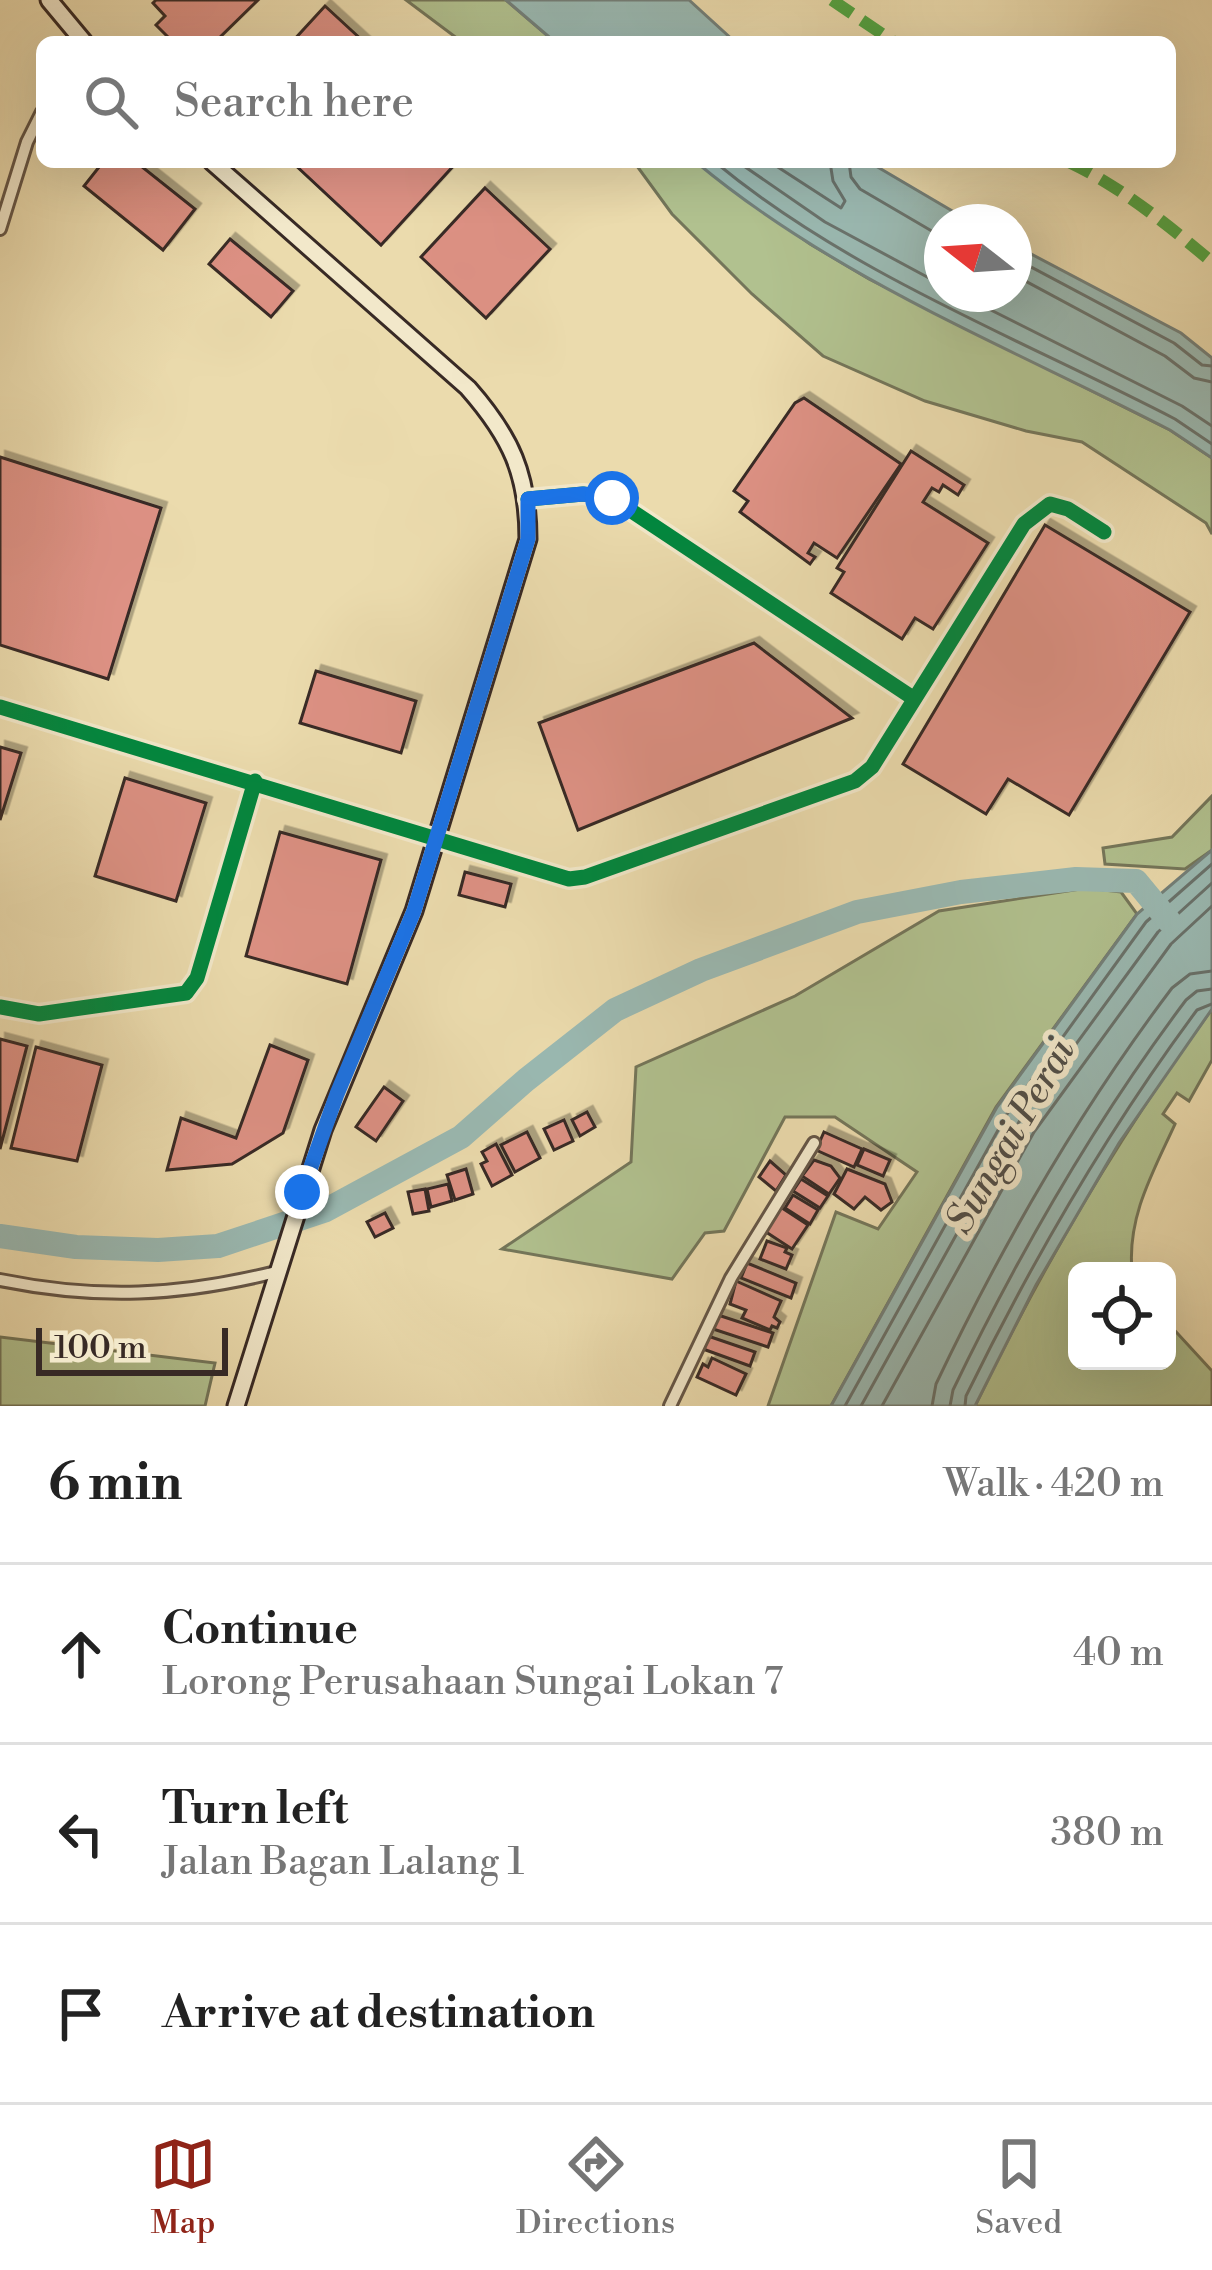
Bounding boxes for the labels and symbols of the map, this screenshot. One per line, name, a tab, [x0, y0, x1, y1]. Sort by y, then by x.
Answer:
north arrow	[924, 204, 1032, 312]
route start	[585, 471, 639, 525]
water label: Sungai Perai	[936, 1029, 1087, 1242]
route end	[275, 1165, 329, 1219]
scale bar	[36, 1322, 228, 1375]

